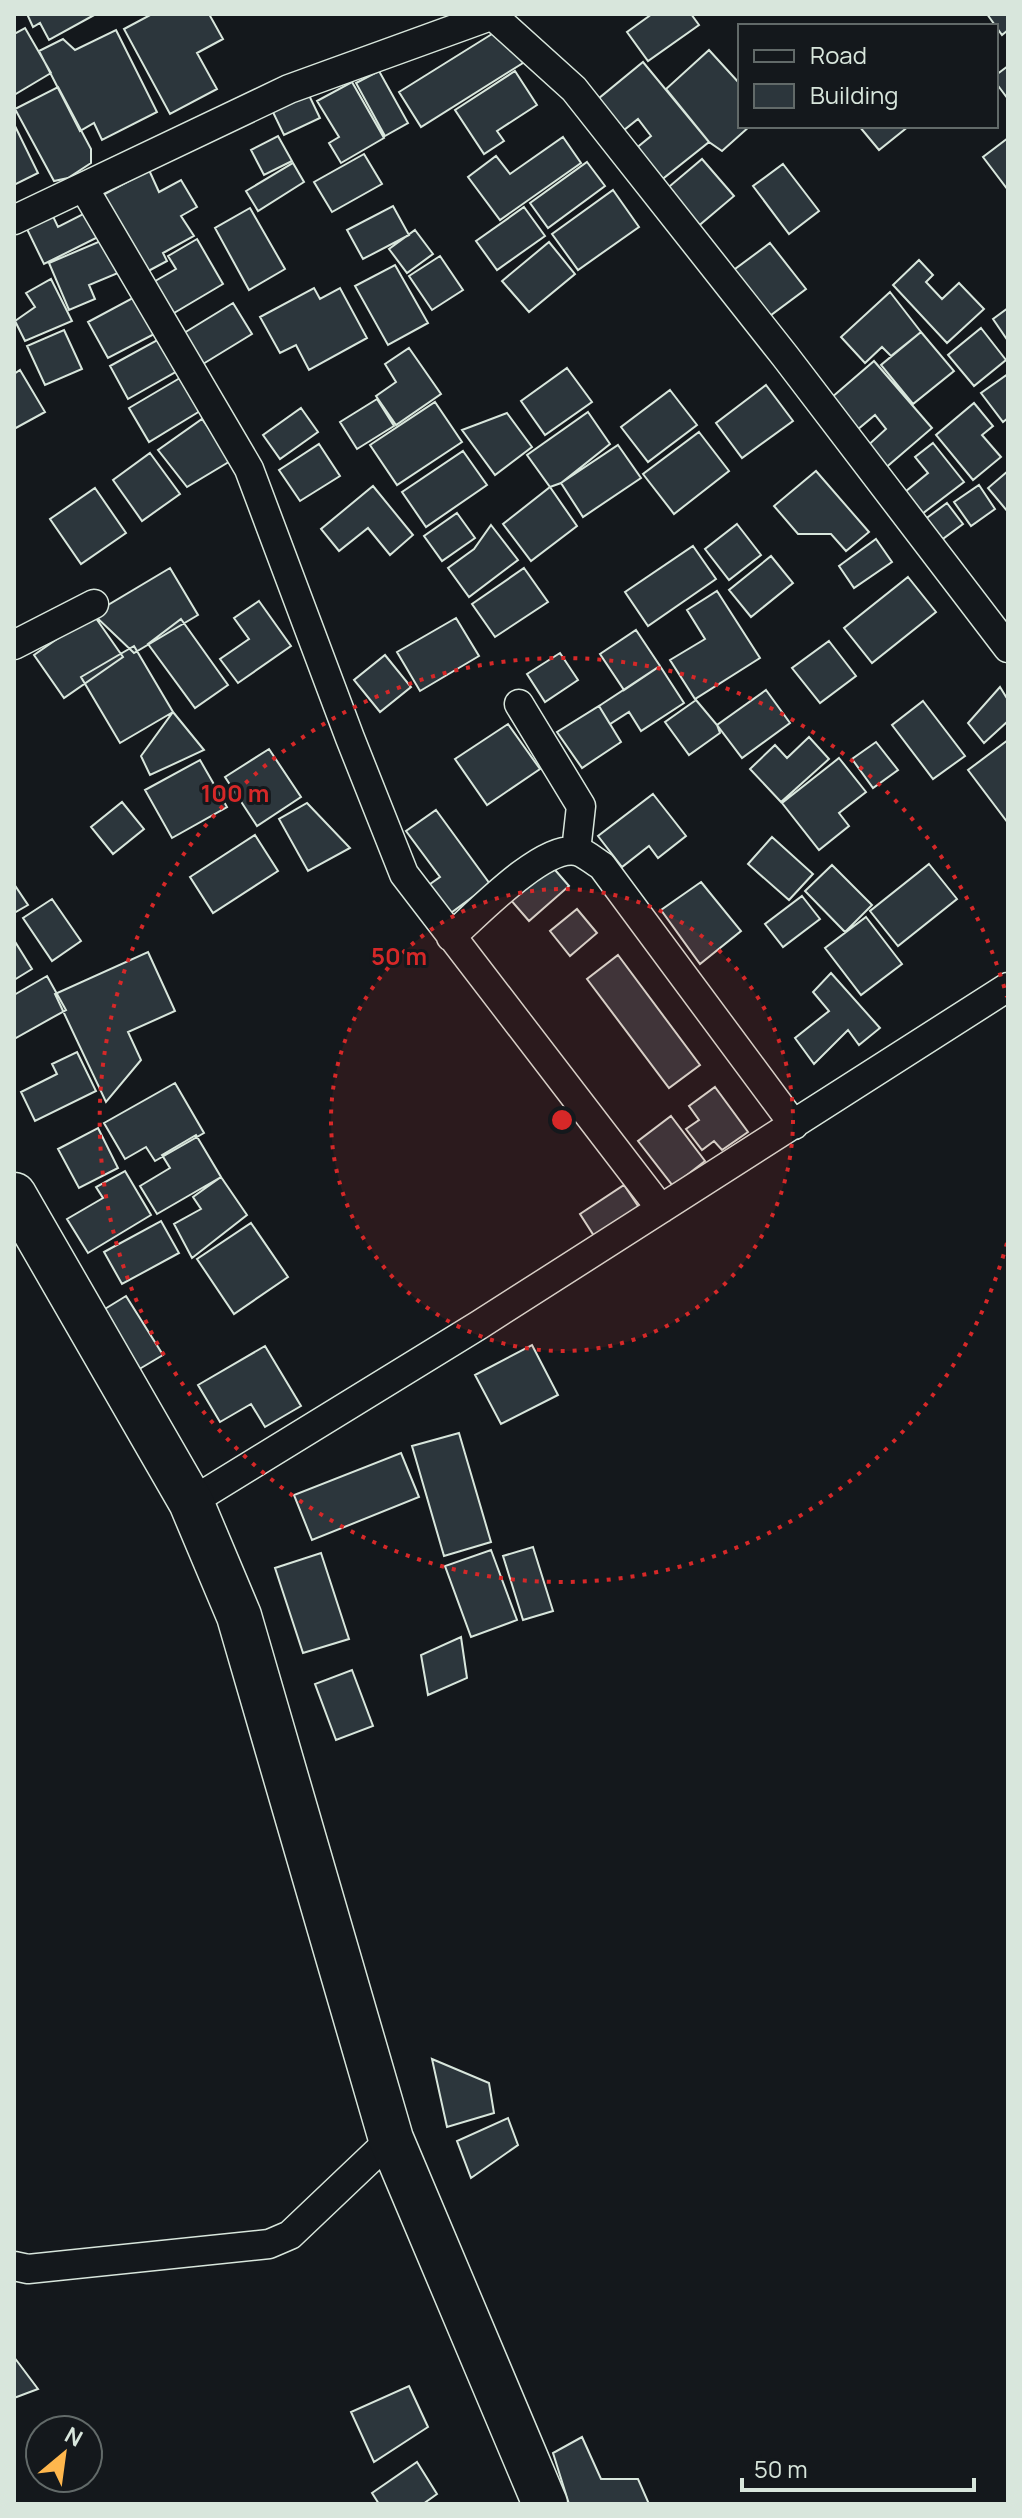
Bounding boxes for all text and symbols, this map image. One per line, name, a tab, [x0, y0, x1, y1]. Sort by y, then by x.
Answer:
legend	[738, 24, 998, 128]
text: Road	[810, 38, 867, 71]
text: Building	[810, 78, 898, 111]
text: 100 m	[201, 776, 269, 809]
text: 50 m	[371, 939, 427, 972]
centre of rings	[548, 1106, 576, 1134]
north arrow	[24, 2414, 104, 2494]
text: N	[60, 2420, 88, 2453]
scale bar	[742, 2442, 974, 2492]
text: 50 m	[754, 2452, 808, 2485]

